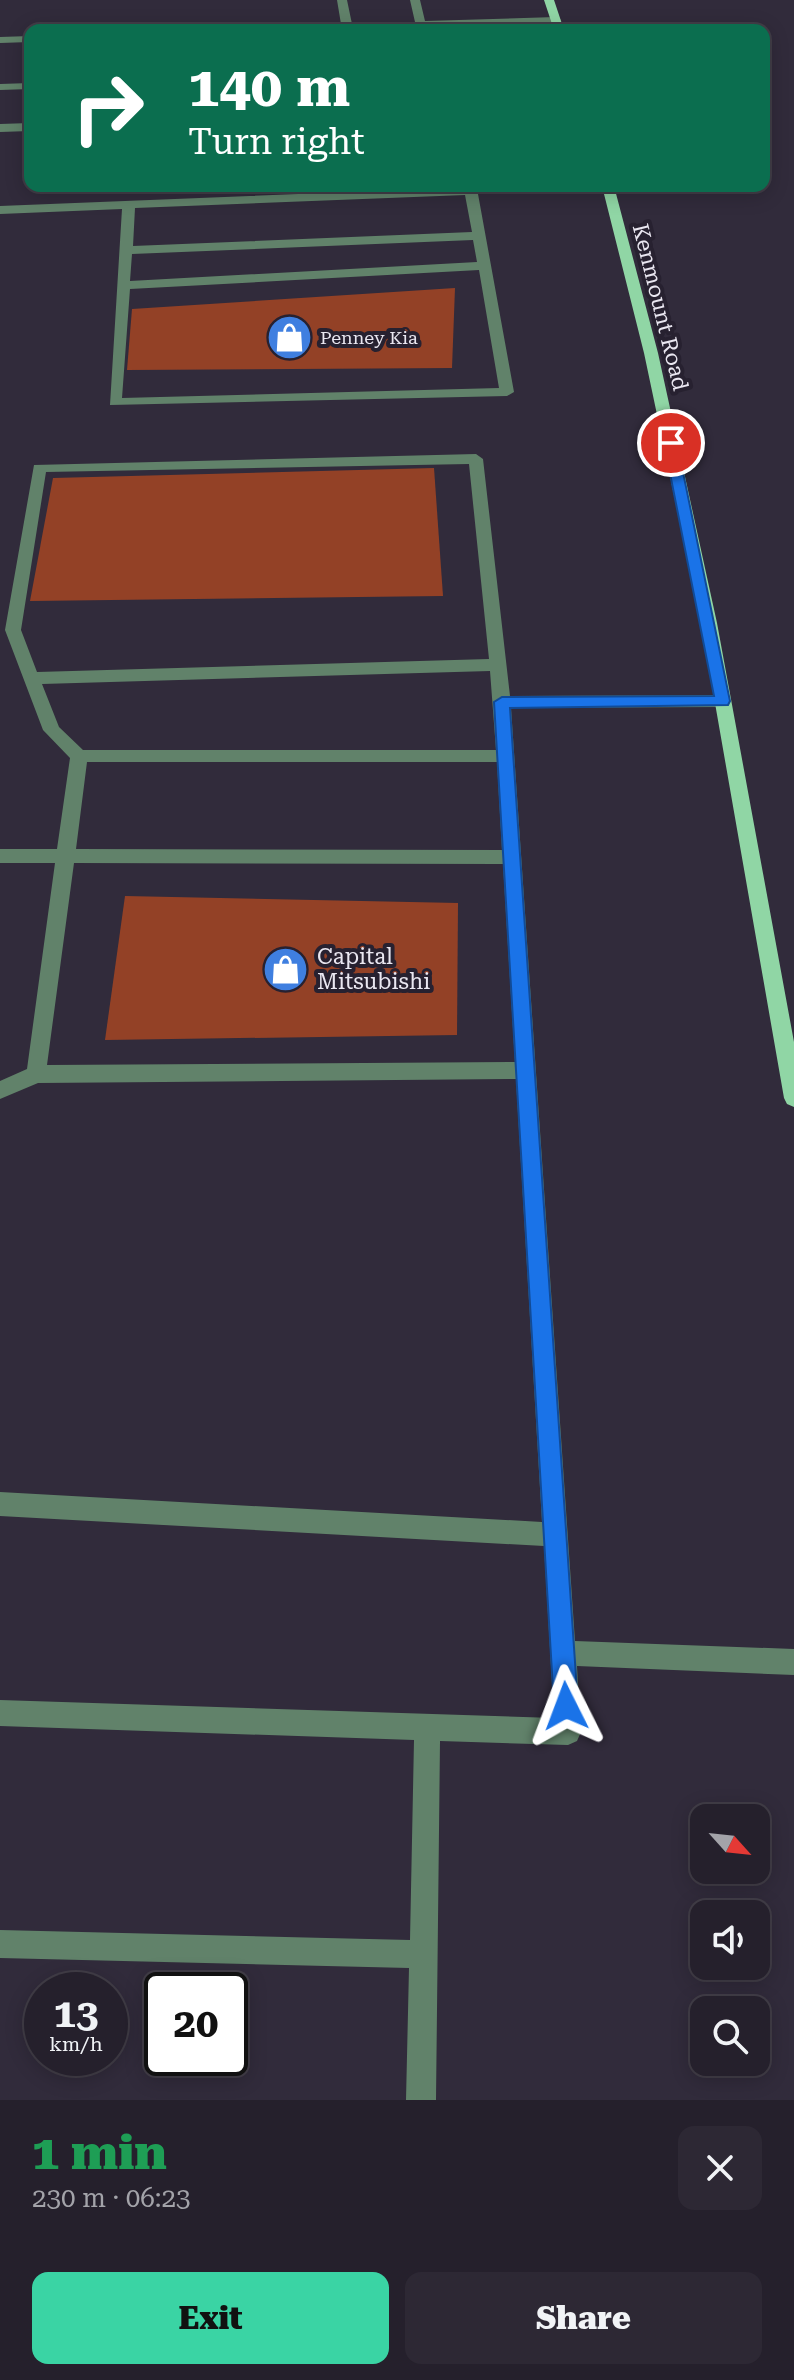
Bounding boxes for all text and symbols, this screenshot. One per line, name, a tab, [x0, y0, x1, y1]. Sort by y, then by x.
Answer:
text: 140 m	[188, 54, 350, 120]
icon: right	[56, 56, 160, 160]
text: Turn right	[188, 121, 365, 163]
street label: Kenmount Road	[628, 221, 693, 393]
shop icon: Penney Kia	[265, 314, 313, 362]
place label: Penney Kia	[320, 327, 418, 348]
pin	[637, 409, 705, 477]
icon: arrive	[649, 421, 693, 465]
place label: Capital Mitsubishi	[317, 944, 430, 994]
shop icon: Capital Mitsubishi	[262, 945, 310, 993]
position arrow	[524, 1664, 608, 1748]
north arrow	[690, 1804, 770, 1884]
map controls	[690, 1804, 770, 2076]
button: sound	[690, 1900, 770, 1980]
speed limit sign: 20	[144, 1972, 248, 2076]
text: 13	[54, 1990, 98, 2037]
button: search	[690, 1996, 770, 2076]
text: km/h	[49, 2032, 103, 2056]
text: 1 min	[32, 2125, 167, 2181]
button: close	[678, 2126, 762, 2210]
text: 230 m · 06:23	[32, 2183, 191, 2213]
button: Exit	[32, 2272, 389, 2364]
button: Share	[405, 2272, 762, 2364]

